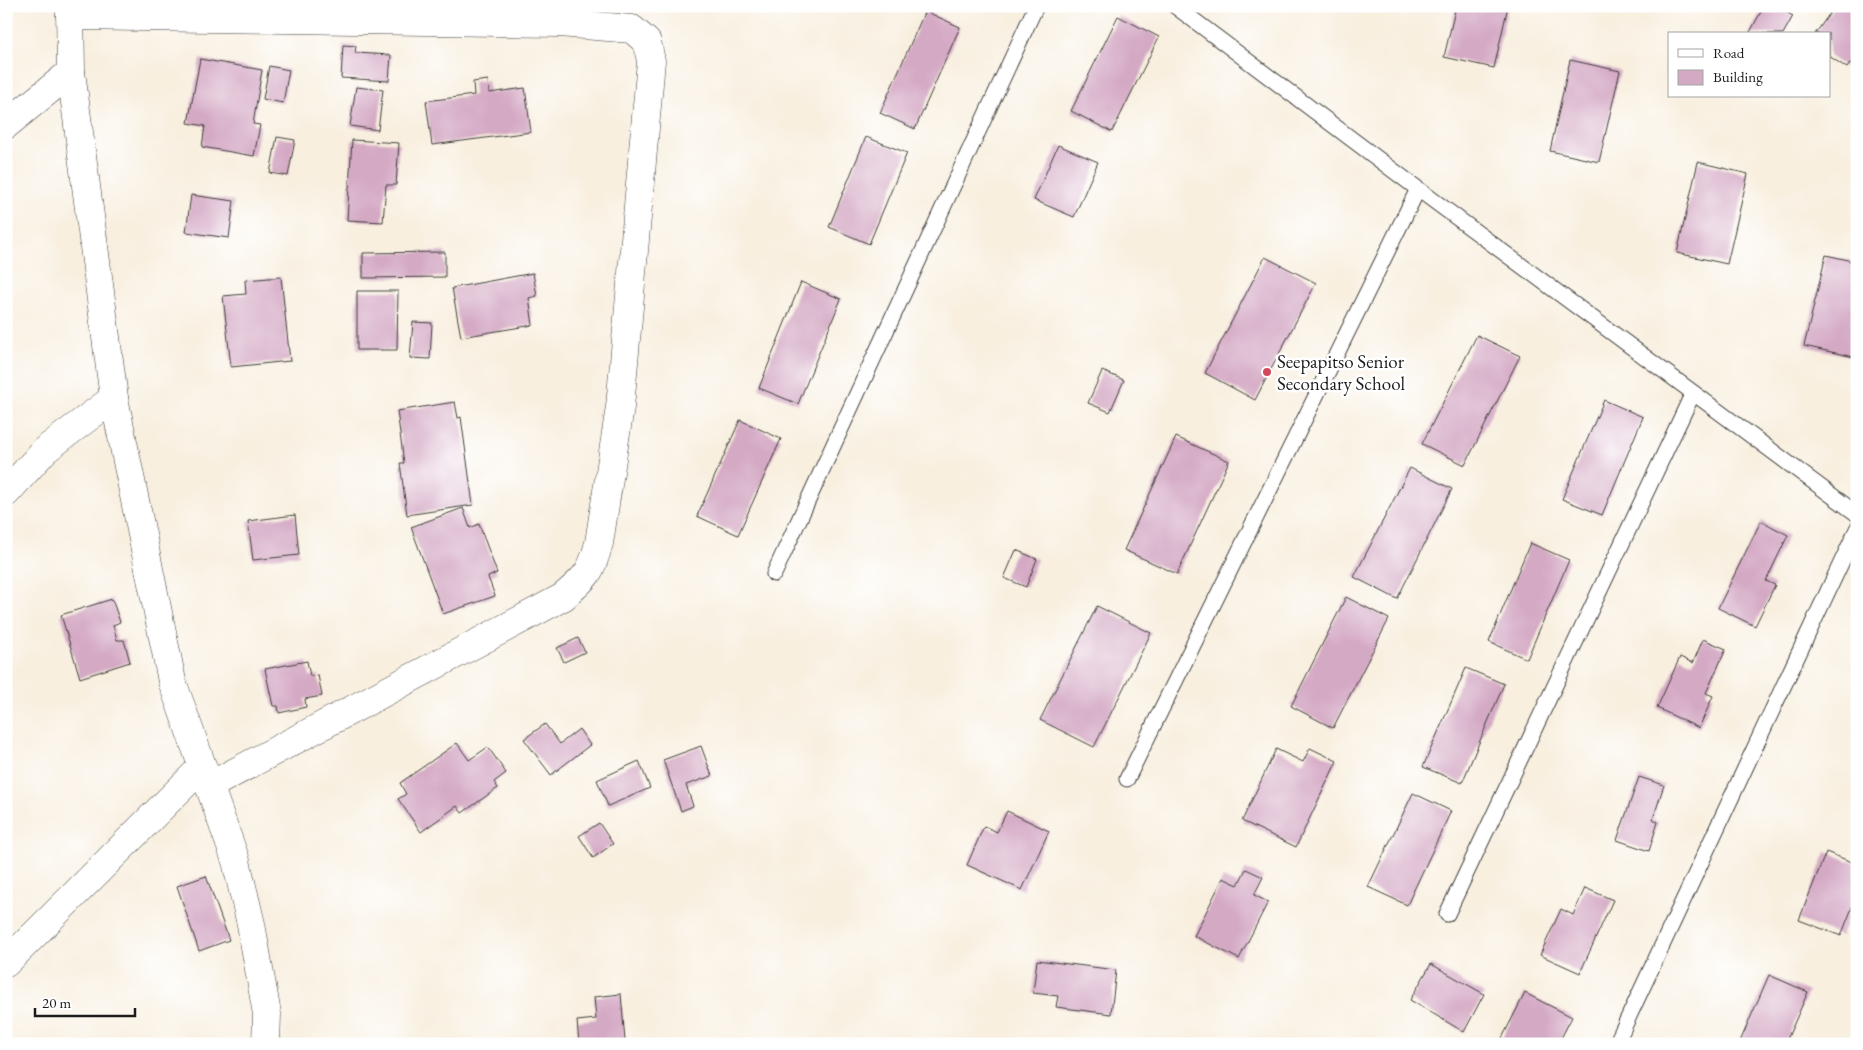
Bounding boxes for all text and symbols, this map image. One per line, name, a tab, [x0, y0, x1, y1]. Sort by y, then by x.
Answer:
legend	[1668, 32, 1830, 98]
text: Road	[1713, 43, 1745, 62]
text: Building	[1713, 67, 1763, 86]
place label: Seepapitso Senior Secondary School	[1277, 349, 1405, 396]
marker: Seepapitso Senior Secondary School	[1261, 366, 1273, 378]
scale bar	[35, 985, 135, 1017]
text: 20 m	[42, 993, 71, 1012]

